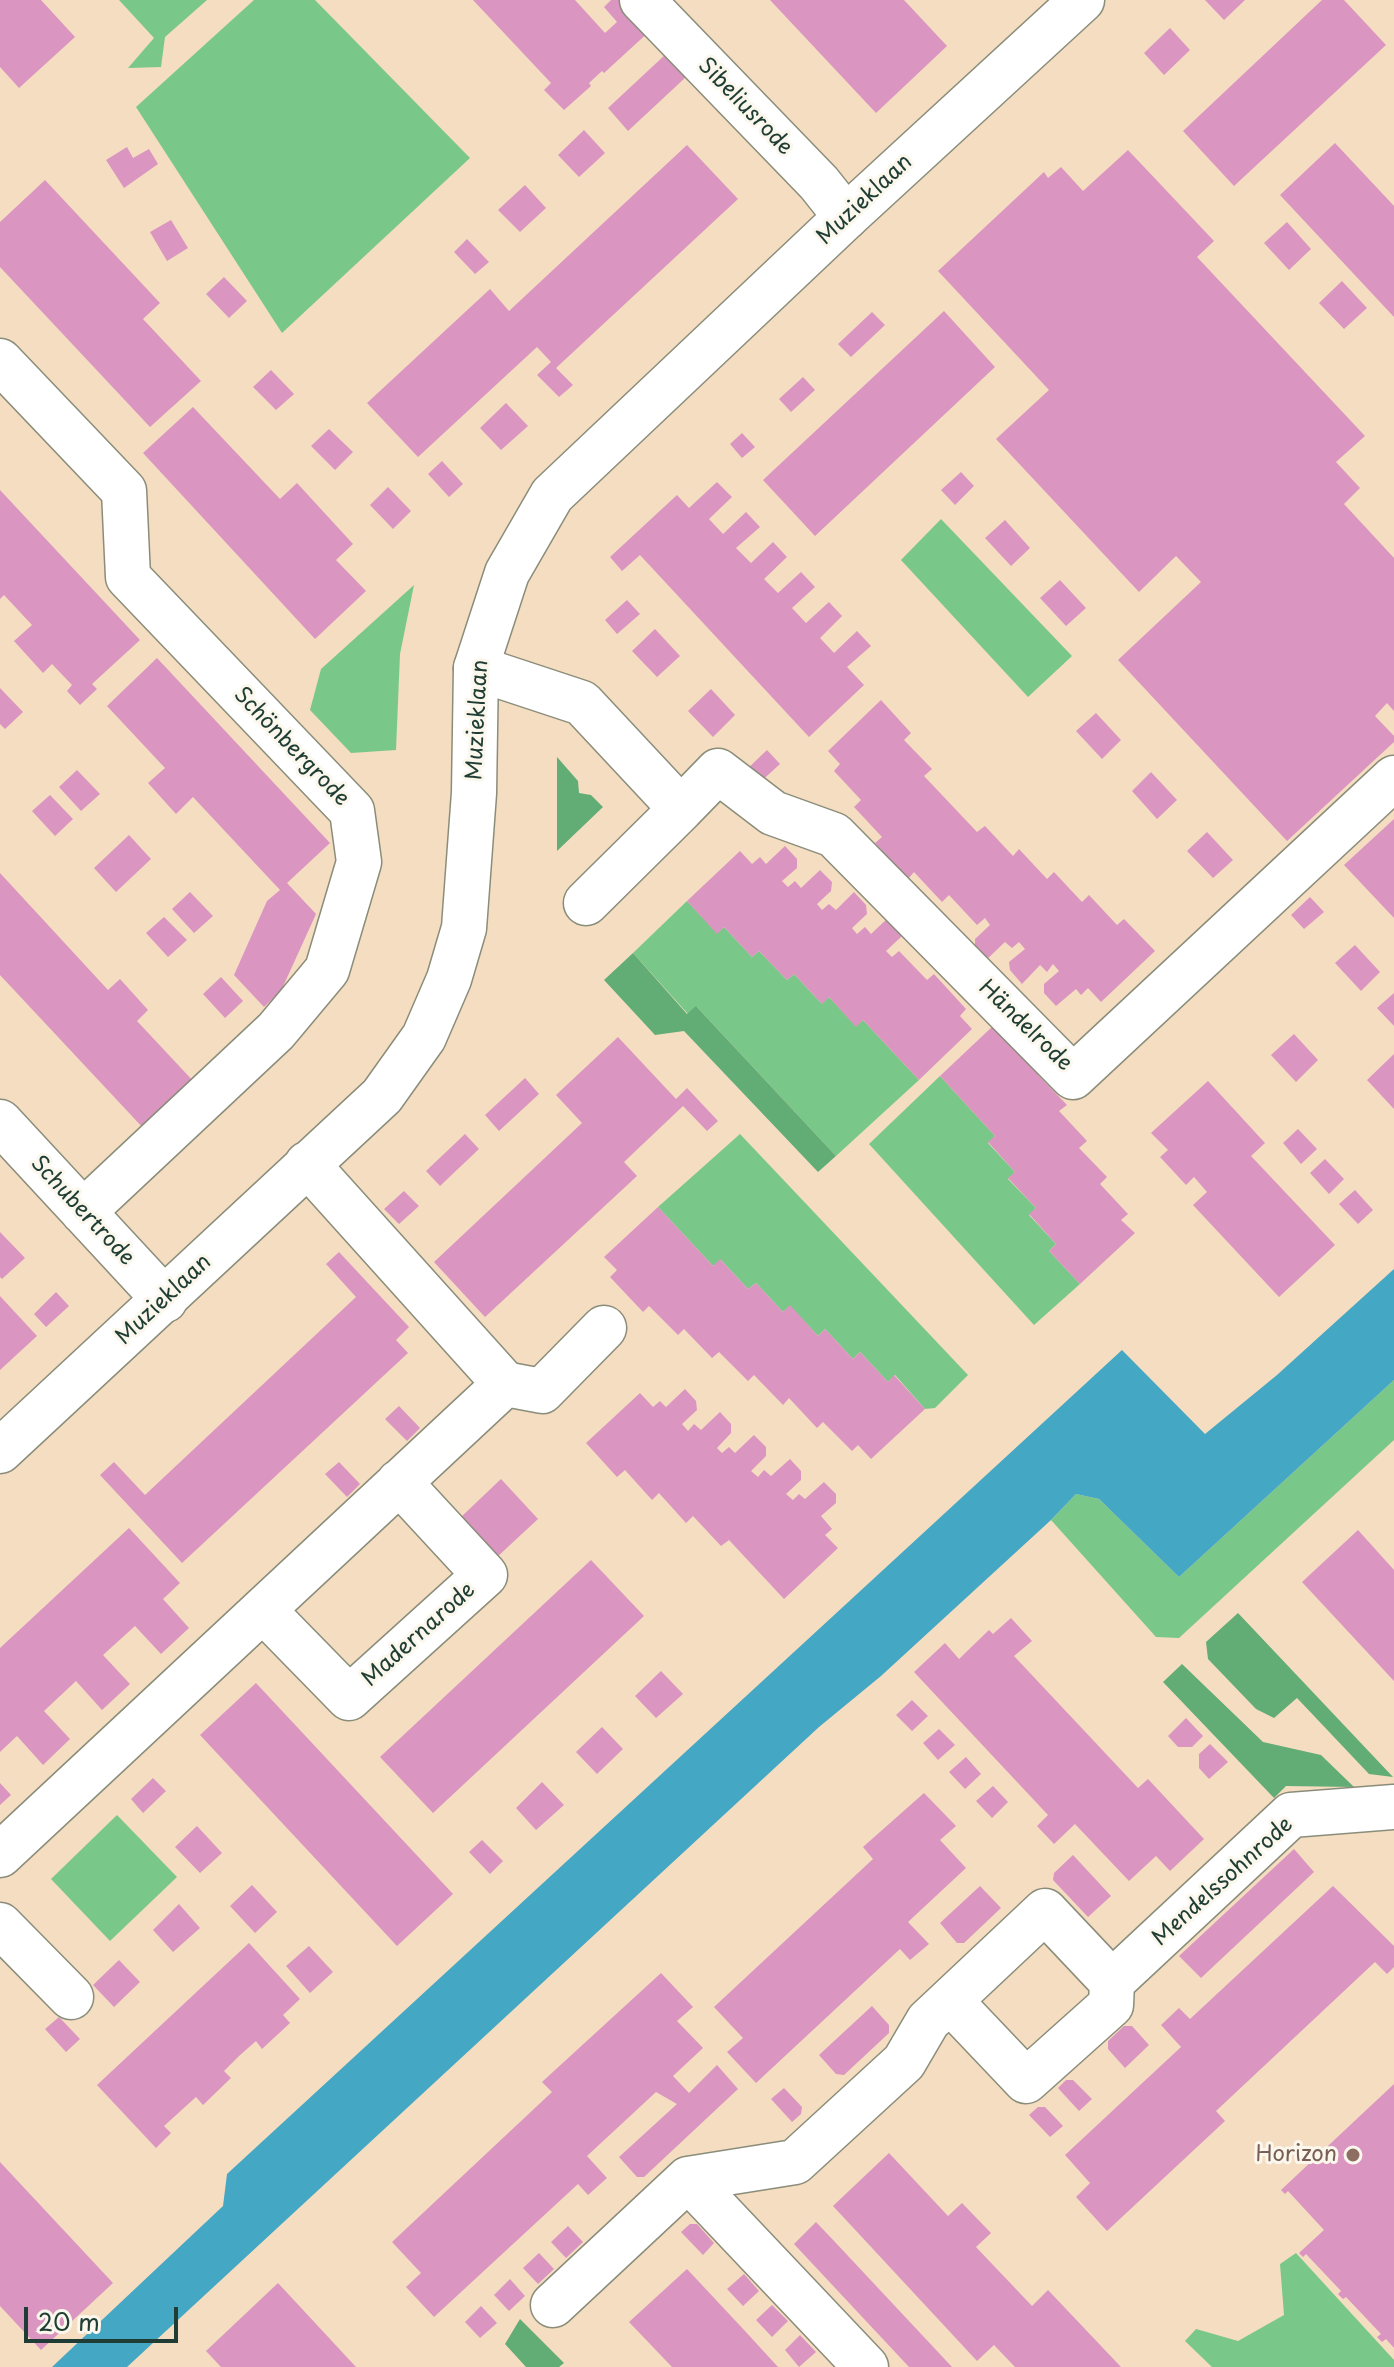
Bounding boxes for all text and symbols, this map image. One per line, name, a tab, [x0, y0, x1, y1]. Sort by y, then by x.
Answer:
street label: Sibeliusrode	[692, 53, 798, 161]
street label: Muzieklaan	[812, 149, 918, 251]
street label: Muzieklaan	[462, 659, 494, 781]
street label: Schönbergrode	[228, 682, 354, 812]
street label: Händelrode	[973, 975, 1077, 1077]
street label: Schubertrode	[24, 1151, 140, 1271]
street label: Muzieklaan	[111, 1249, 217, 1351]
street label: Madernarode	[357, 1577, 481, 1693]
street label: Mendelssohnrode	[1147, 1812, 1299, 1952]
place label: Horizon	[1255, 2142, 1337, 2168]
marker: Horizon	[1344, 2146, 1362, 2164]
scale bar	[28, 2291, 182, 2341]
text: 20 m	[38, 2303, 100, 2339]

